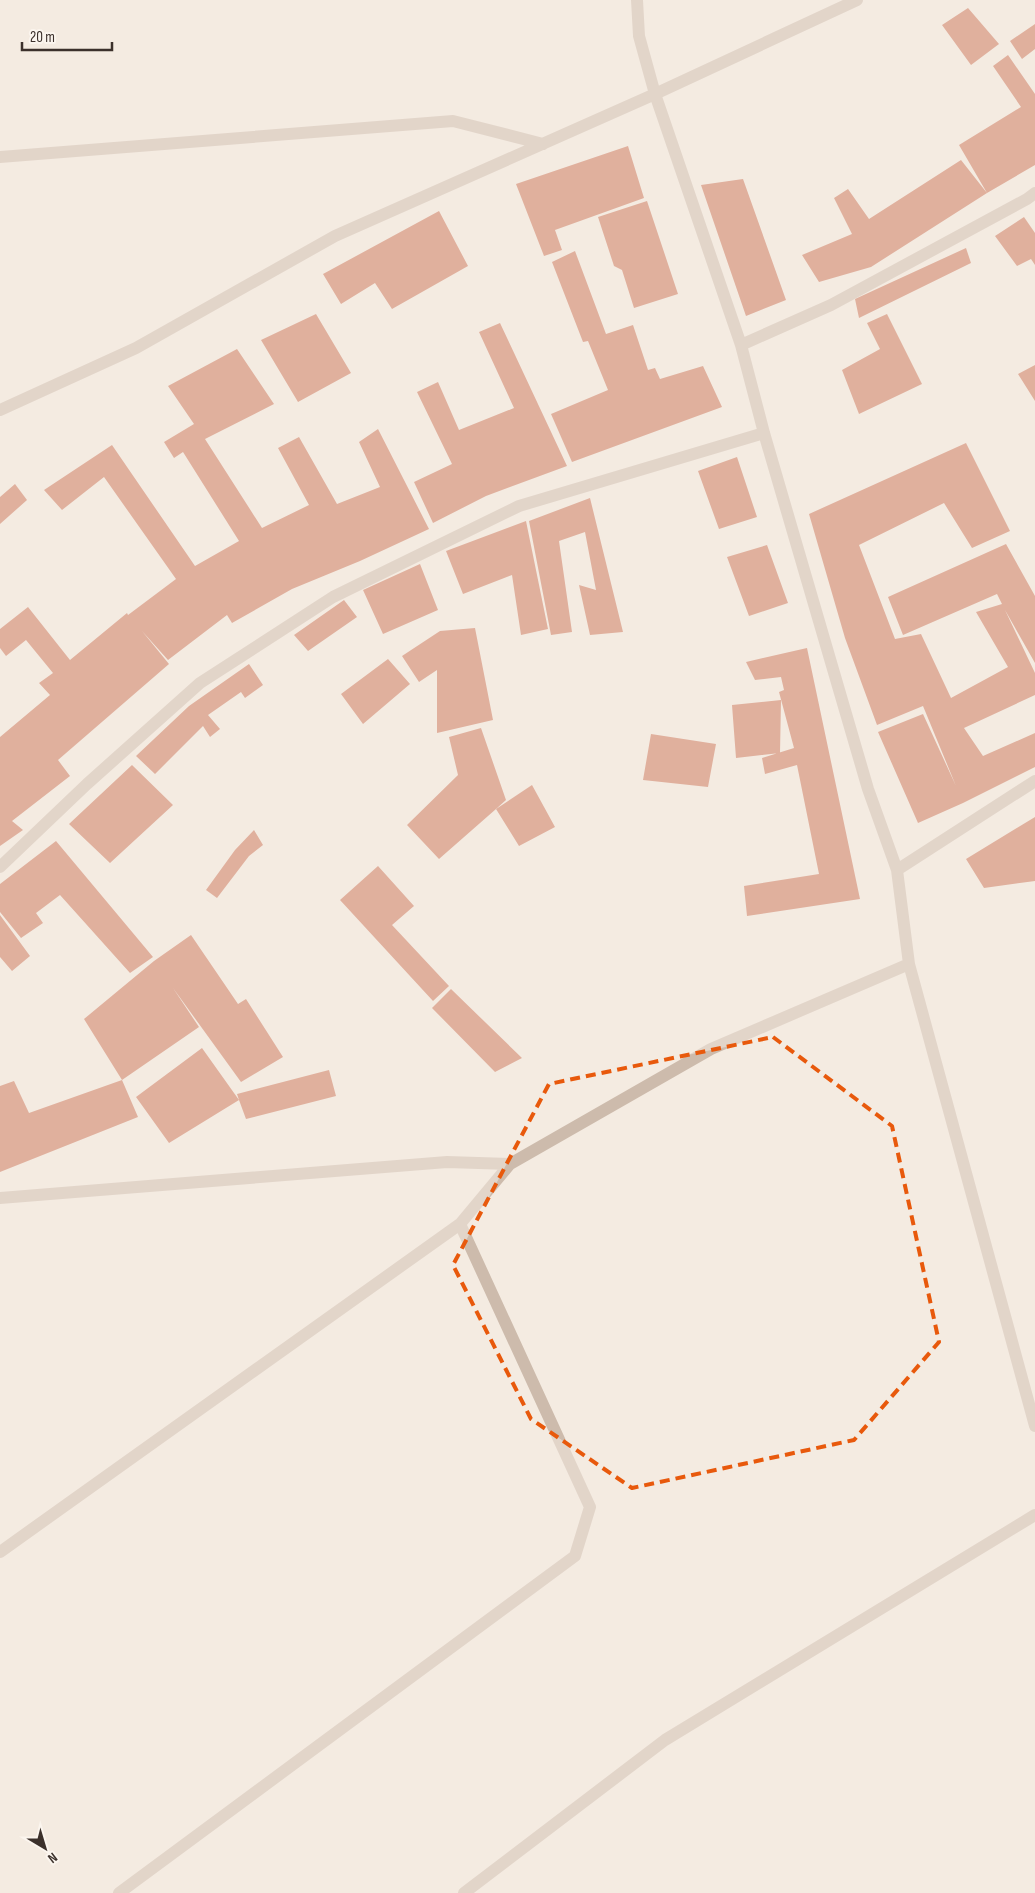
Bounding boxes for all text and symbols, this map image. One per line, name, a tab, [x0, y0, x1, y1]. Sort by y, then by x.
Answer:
scale bar	[22, 20, 112, 52]
text: 20 m	[30, 28, 55, 47]
north arrow	[20, 1823, 70, 1873]
text: N	[45, 1849, 61, 1867]

